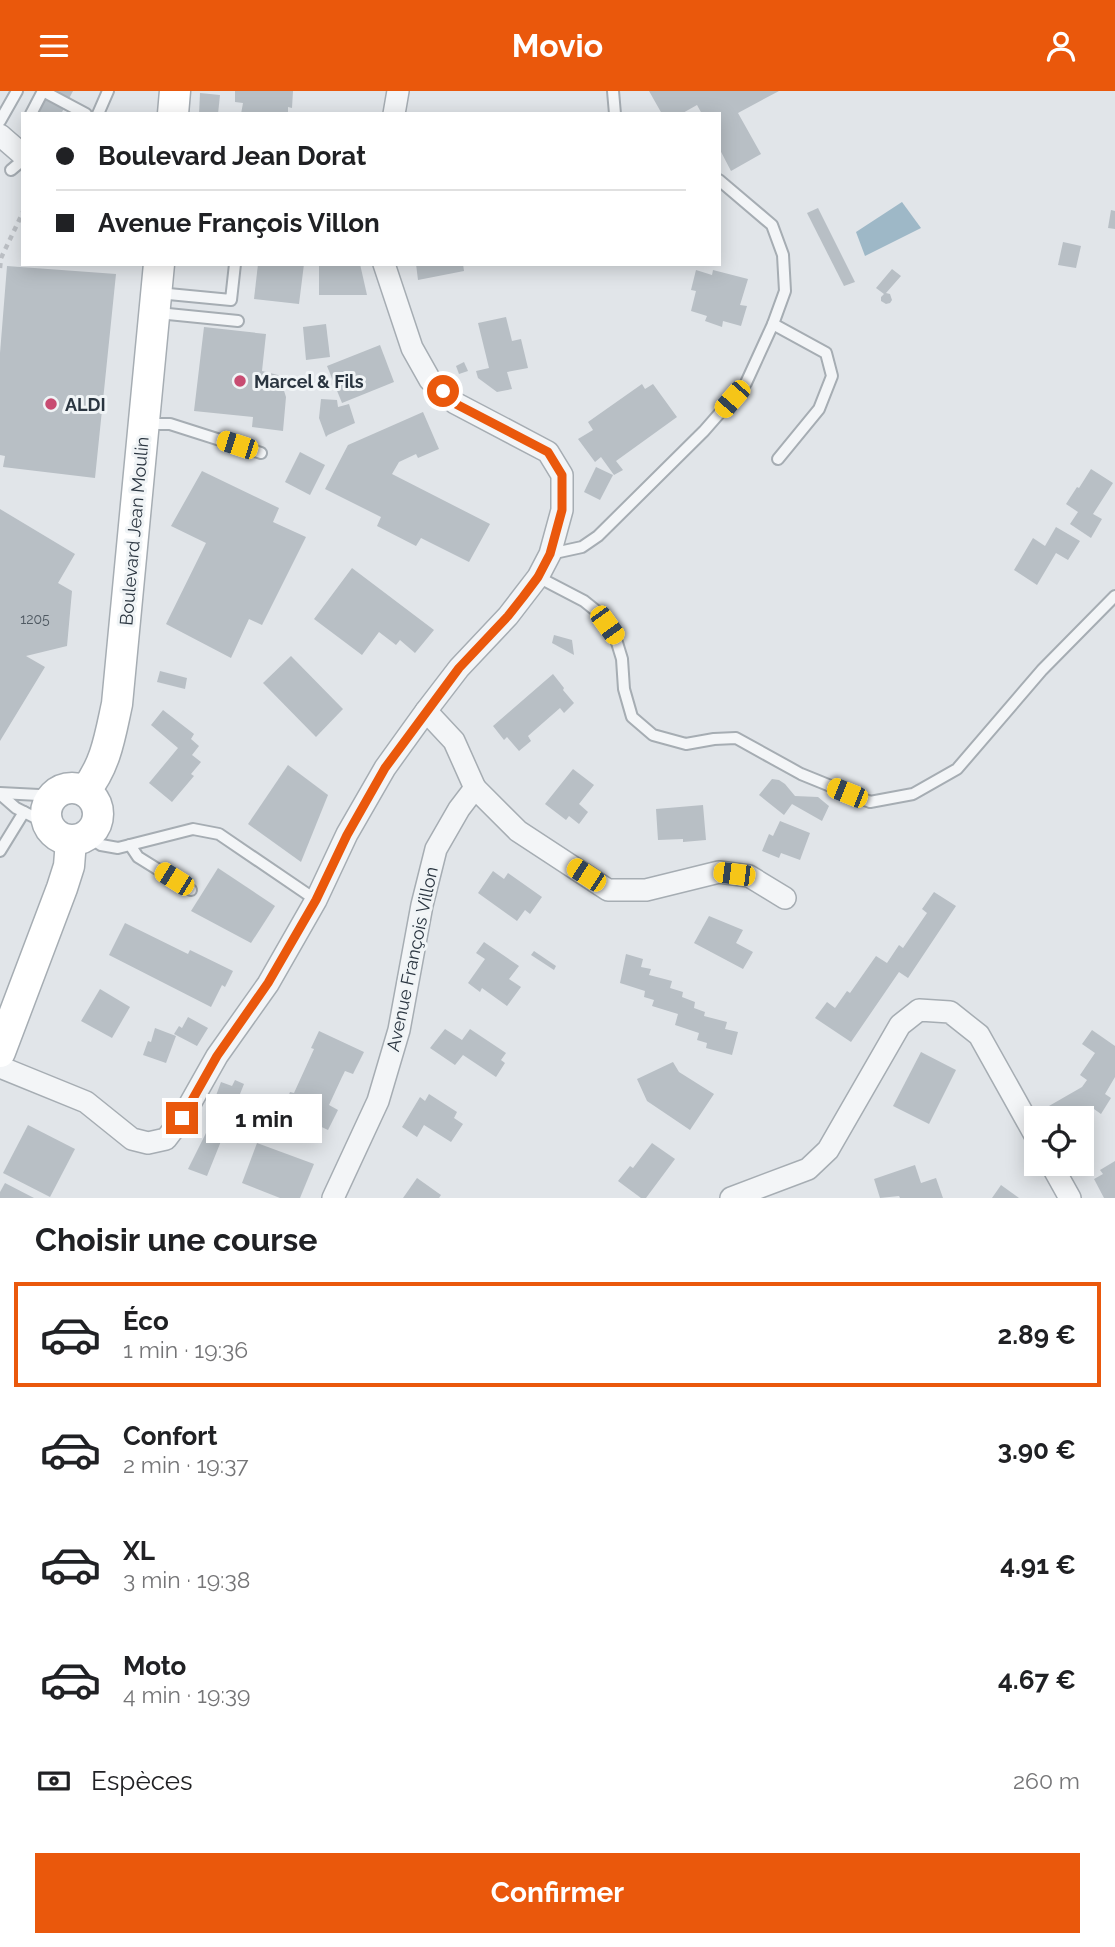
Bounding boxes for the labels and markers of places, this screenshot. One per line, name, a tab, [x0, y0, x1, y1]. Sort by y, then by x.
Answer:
place label: Marcel & Fils	[254, 371, 364, 392]
marker: Marcel & Fils	[232, 373, 248, 389]
place label: ALDI	[65, 394, 106, 415]
marker: ALDI	[43, 396, 59, 412]

